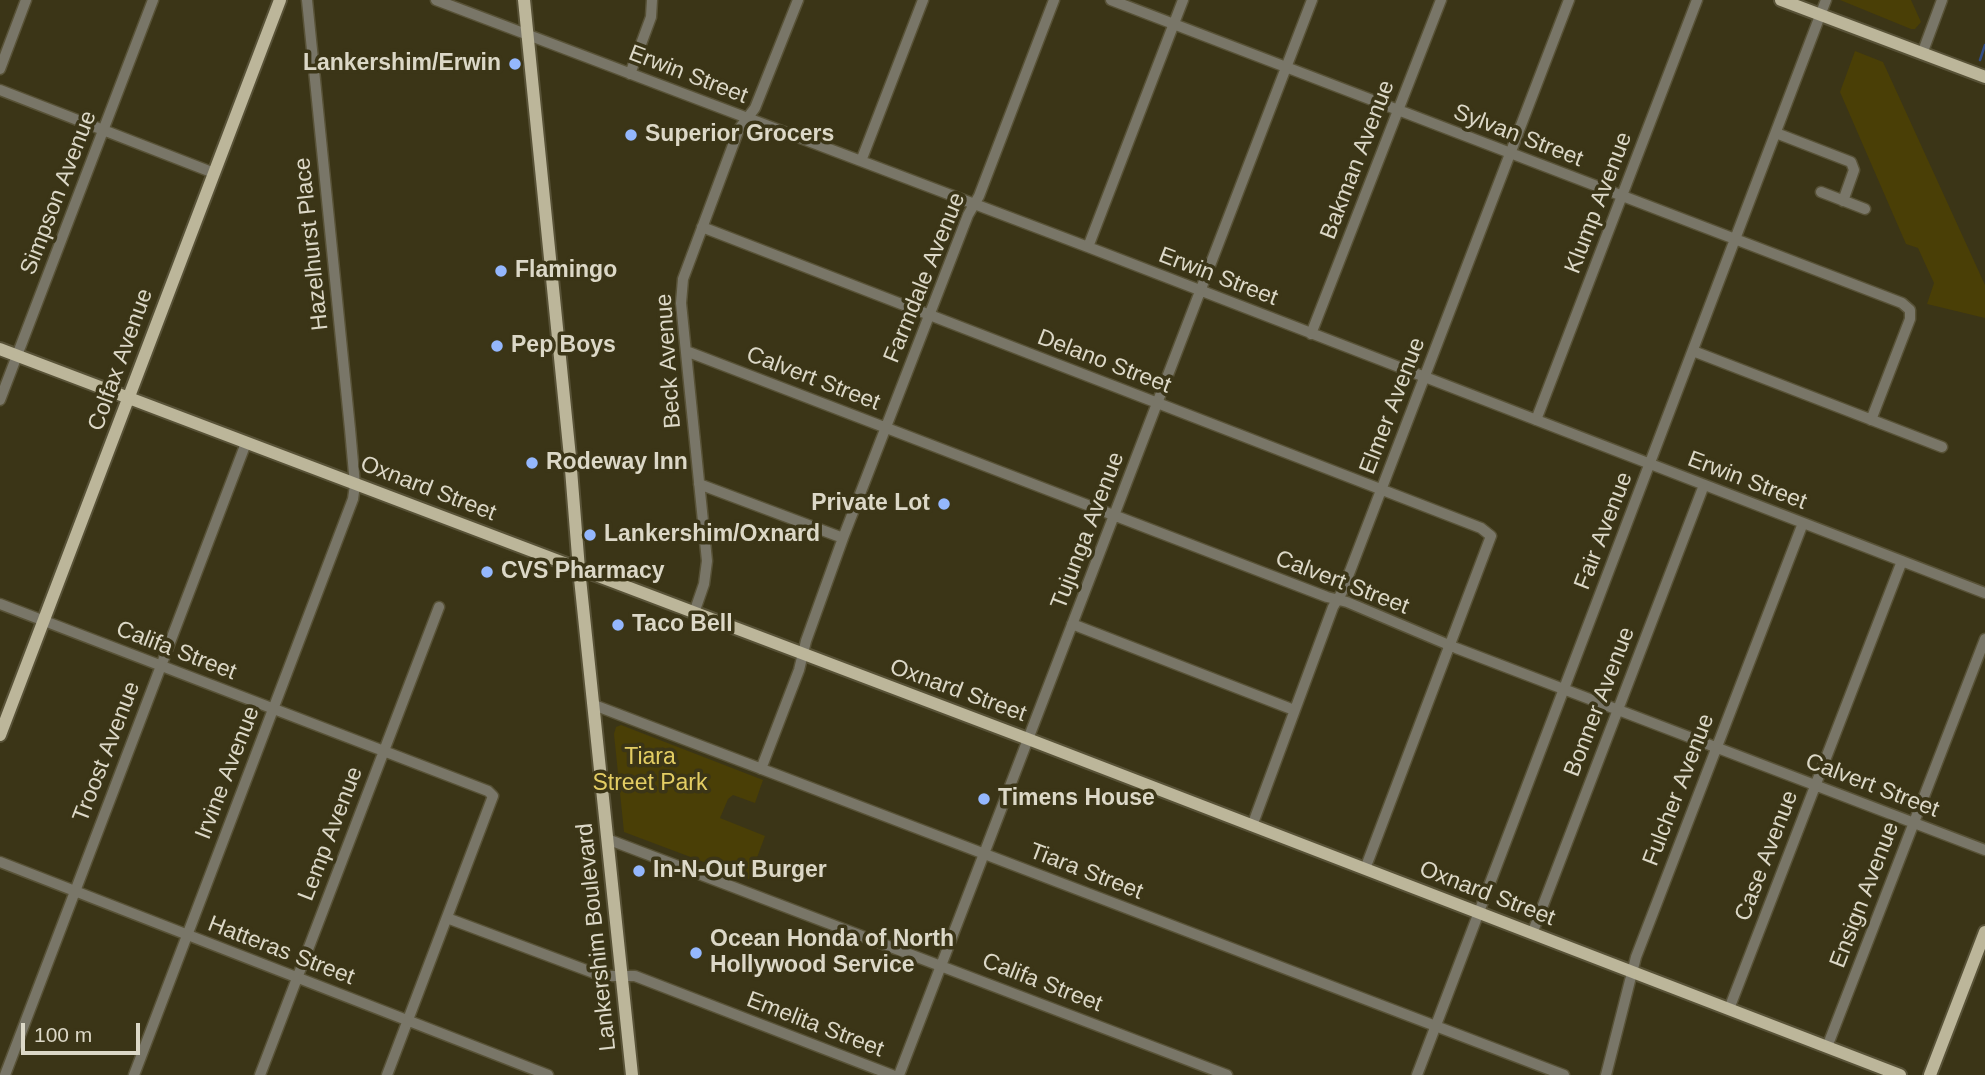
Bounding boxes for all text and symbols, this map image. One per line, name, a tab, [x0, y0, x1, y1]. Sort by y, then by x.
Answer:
street label: Erwin Street	[625, 40, 751, 110]
place label: Lankershim/Erwin	[303, 50, 501, 78]
marker: Lankershim/Erwin	[507, 56, 523, 72]
street label: Bakman Avenue	[1315, 76, 1401, 244]
street label: Sylvan Street	[1449, 99, 1587, 173]
street label: Simpson Avenue	[15, 107, 103, 279]
place label: Superior Grocers	[645, 121, 834, 149]
marker: Superior Grocers	[623, 127, 639, 143]
street label: Klump Avenue	[1559, 128, 1639, 278]
street label: Hazelhurst Place	[289, 156, 335, 332]
street label: Farmdale Avenue	[878, 189, 972, 367]
street label: Erwin Street	[1155, 242, 1281, 312]
place label: Flamingo	[515, 257, 617, 285]
marker: Flamingo	[493, 263, 509, 279]
street label: Colfax Avenue	[83, 285, 159, 435]
street label: Beck Avenue	[651, 293, 687, 429]
street label: Delano Street	[1033, 324, 1175, 400]
place label: Pep Boys	[511, 332, 616, 360]
street label: Elmer Avenue	[1354, 334, 1432, 478]
marker: Pep Boys	[489, 338, 505, 354]
street label: Calvert Street	[742, 341, 884, 417]
street label: Erwin Street	[1684, 446, 1810, 516]
street label: Tujunga Avenue	[1045, 448, 1131, 614]
place label: Rodeway Inn	[546, 449, 688, 477]
street label: Oxnard Street	[356, 450, 500, 528]
marker: Rodeway Inn	[524, 455, 540, 471]
street label: Fair Avenue	[1569, 468, 1639, 594]
place label: Private Lot	[811, 490, 930, 518]
marker: Private Lot	[936, 496, 952, 512]
place label: Lankershim/Oxnard	[604, 521, 820, 549]
marker: Lankershim/Oxnard	[582, 527, 598, 543]
street label: Calvert Street	[1271, 545, 1413, 621]
place label: CVS Pharmacy	[501, 558, 665, 586]
marker: CVS Pharmacy	[479, 564, 495, 580]
place label: Taco Bell	[632, 611, 733, 639]
street label: Califa Street	[112, 615, 240, 687]
marker: Taco Bell	[610, 617, 626, 633]
street label: Bonner Avenue	[1559, 623, 1641, 781]
street label: Oxnard Street	[886, 654, 1030, 728]
street label: Troost Avenue	[68, 678, 146, 826]
street label: Irvine Avenue	[190, 703, 266, 843]
street label: Fulcher Avenue	[1637, 710, 1721, 870]
park label: Tiara Street Park	[592, 744, 708, 798]
street label: Calvert Street	[1801, 748, 1943, 824]
street label: Lemp Avenue	[293, 763, 369, 905]
place label: Timens House	[998, 785, 1155, 813]
street label: Case Avenue	[1729, 787, 1805, 925]
marker: Timens House	[976, 791, 992, 807]
street label: Ensign Avenue	[1824, 818, 1906, 972]
street label: Lankershim Boulevard	[571, 822, 623, 1052]
street label: Tiara Street	[1025, 838, 1147, 906]
street label: Oxnard Street	[1415, 855, 1559, 933]
place label: In-N-Out Burger	[653, 857, 827, 885]
marker: In-N-Out Burger	[631, 863, 647, 879]
street label: Hatteras Street	[204, 910, 358, 992]
place label: Ocean Honda of North Hollywood Service	[710, 926, 954, 980]
marker: Ocean Honda of North Hollywood Service	[688, 945, 704, 961]
street label: Califa Street	[978, 947, 1106, 1019]
street label: Emelita Street	[743, 986, 887, 1064]
scale bar	[24, 1009, 144, 1052]
text: 100 m	[34, 1023, 92, 1046]

